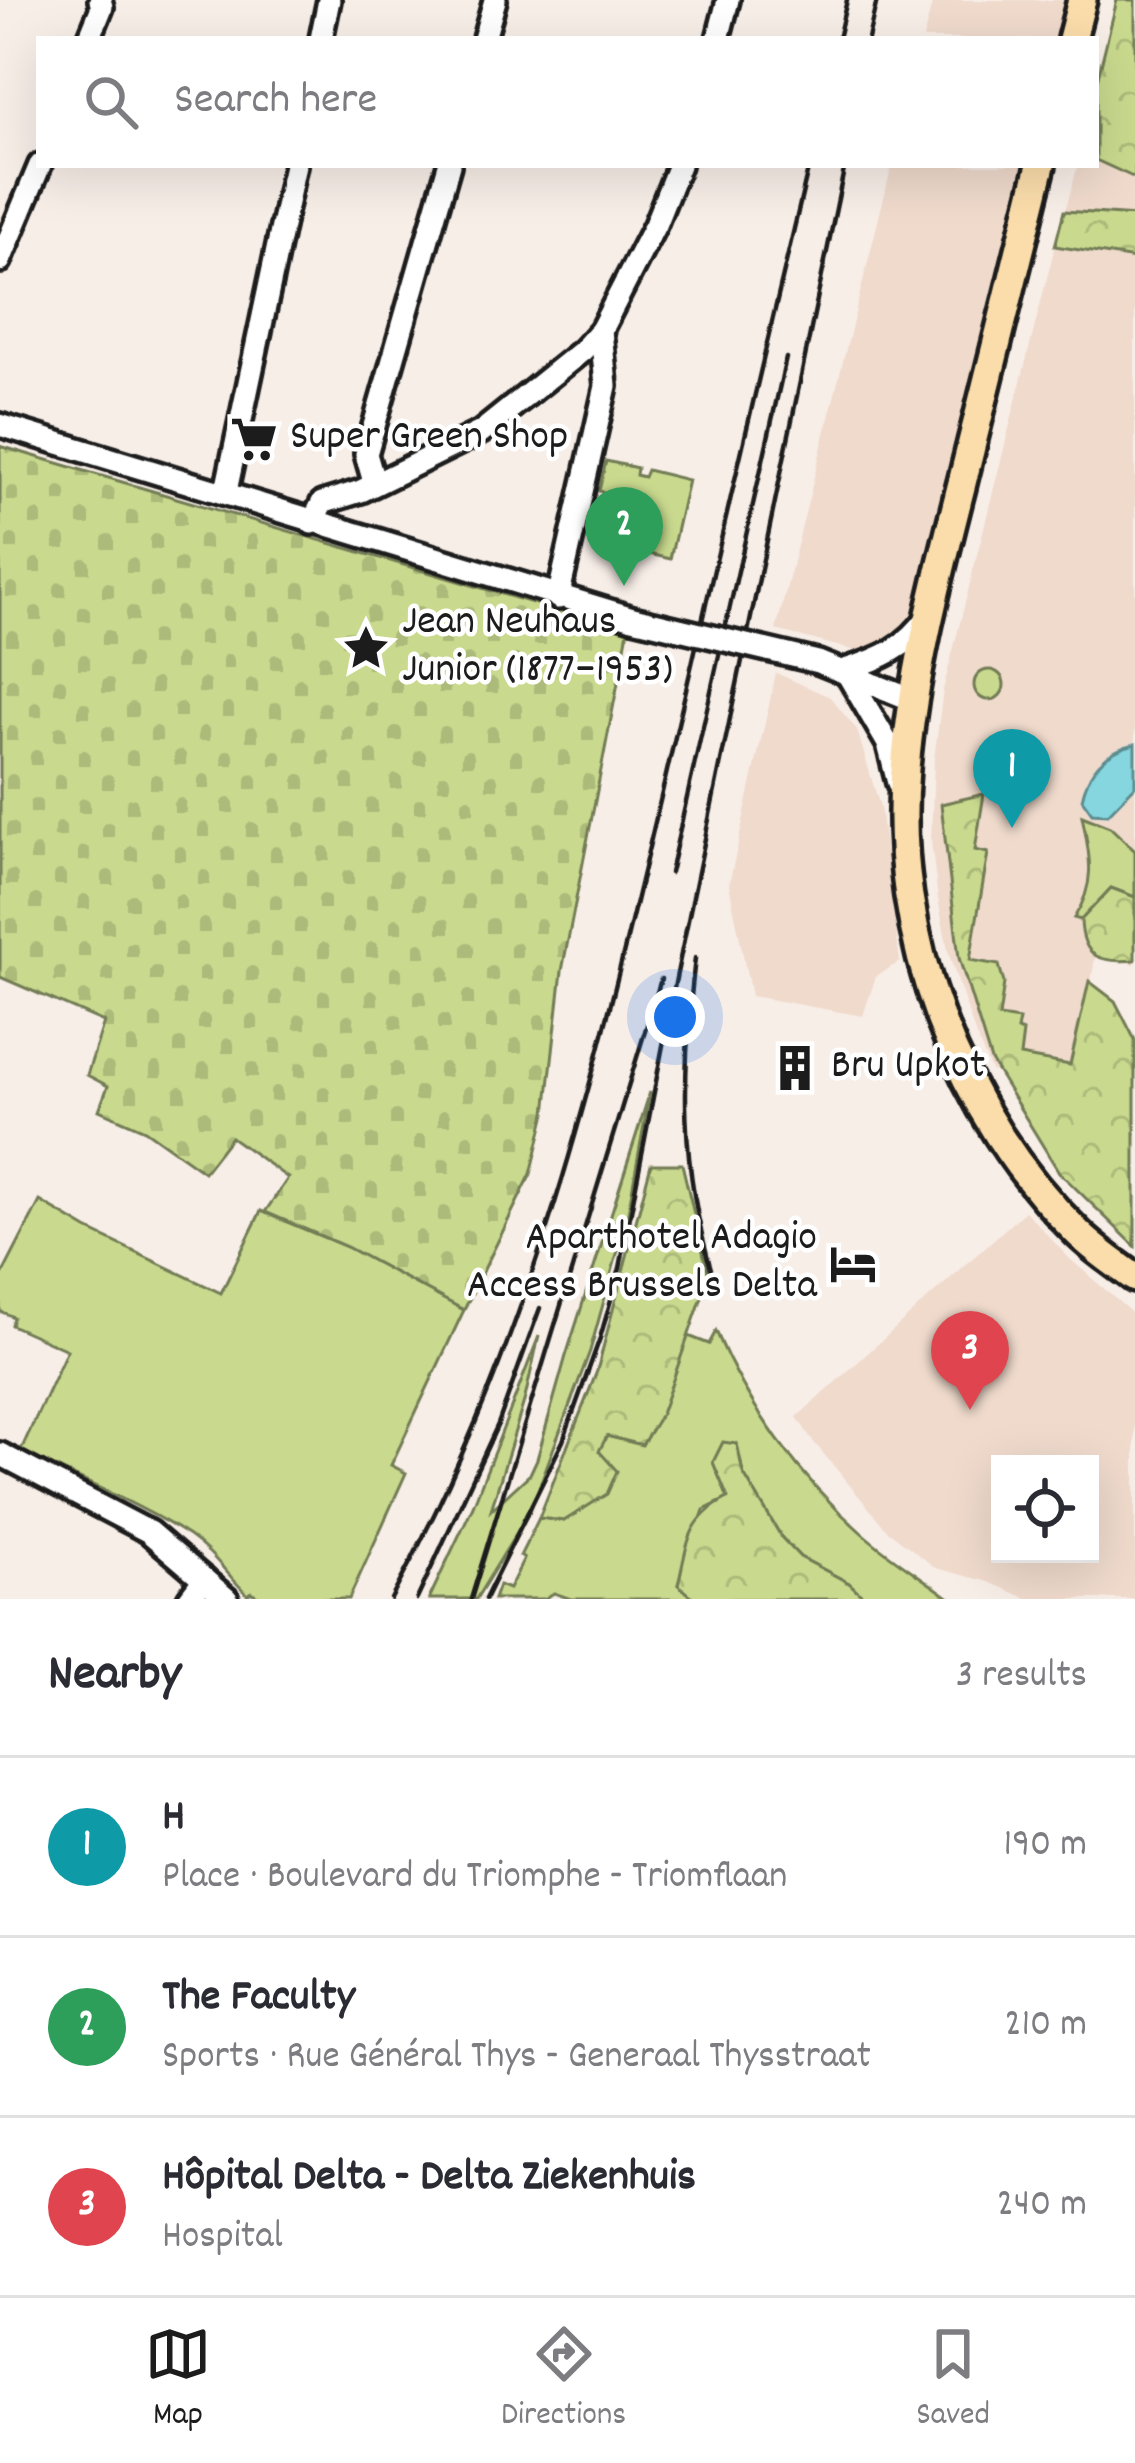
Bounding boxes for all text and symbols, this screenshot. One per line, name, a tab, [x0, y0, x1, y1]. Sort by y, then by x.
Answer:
search box	[36, 36, 1099, 168]
icon: search	[78, 69, 144, 135]
text: Search here	[174, 70, 377, 134]
place label: Super Green Shop	[290, 409, 568, 469]
supermarket icon: Super Green Shop	[229, 414, 279, 464]
pin: 2	[585, 487, 663, 586]
place label: Jean Neuhaus Junior (1877–1953)	[402, 594, 673, 702]
place icon: Jean Neuhaus Junior (1877–1953)	[341, 623, 391, 673]
pin: 1	[973, 729, 1051, 828]
your location	[645, 987, 705, 1047]
place label: Bru Upkot	[831, 1038, 985, 1098]
building icon: Bru Upkot	[770, 1043, 820, 1093]
place label: Aparthotel Adagio Access Brussels Delta	[467, 1210, 818, 1318]
hotel icon: Aparthotel Adagio Access Brussels Delta	[828, 1239, 878, 1289]
pin: 3	[931, 1311, 1009, 1410]
map controls	[991, 1455, 1099, 1563]
button: locate	[991, 1455, 1099, 1563]
text: Nearby	[48, 1641, 181, 1713]
text: 3 results	[956, 1650, 1087, 1705]
text: H	[162, 1787, 185, 1851]
text: 1	[83, 1819, 91, 1874]
text: 190 m	[1004, 1819, 1087, 1874]
text: Place · Boulevard du Triomphe - Triomflaan	[162, 1851, 787, 1906]
text: The Faculty	[162, 1967, 355, 2031]
text: 2	[78, 1999, 96, 2054]
text: 210 m	[1004, 1999, 1087, 2054]
text: Sports · Rue Général Thys - Generaal Thysstraat	[162, 2031, 871, 2086]
text: Hôpital Delta - Delta Ziekenhuis	[162, 2147, 696, 2211]
text: 3	[78, 2179, 96, 2234]
text: 240 m	[997, 2179, 1087, 2234]
text: Hospital	[162, 2211, 283, 2266]
tab: Map	[145, 2321, 211, 2440]
tab: Directions	[501, 2321, 626, 2440]
tab: Saved	[916, 2321, 990, 2440]

